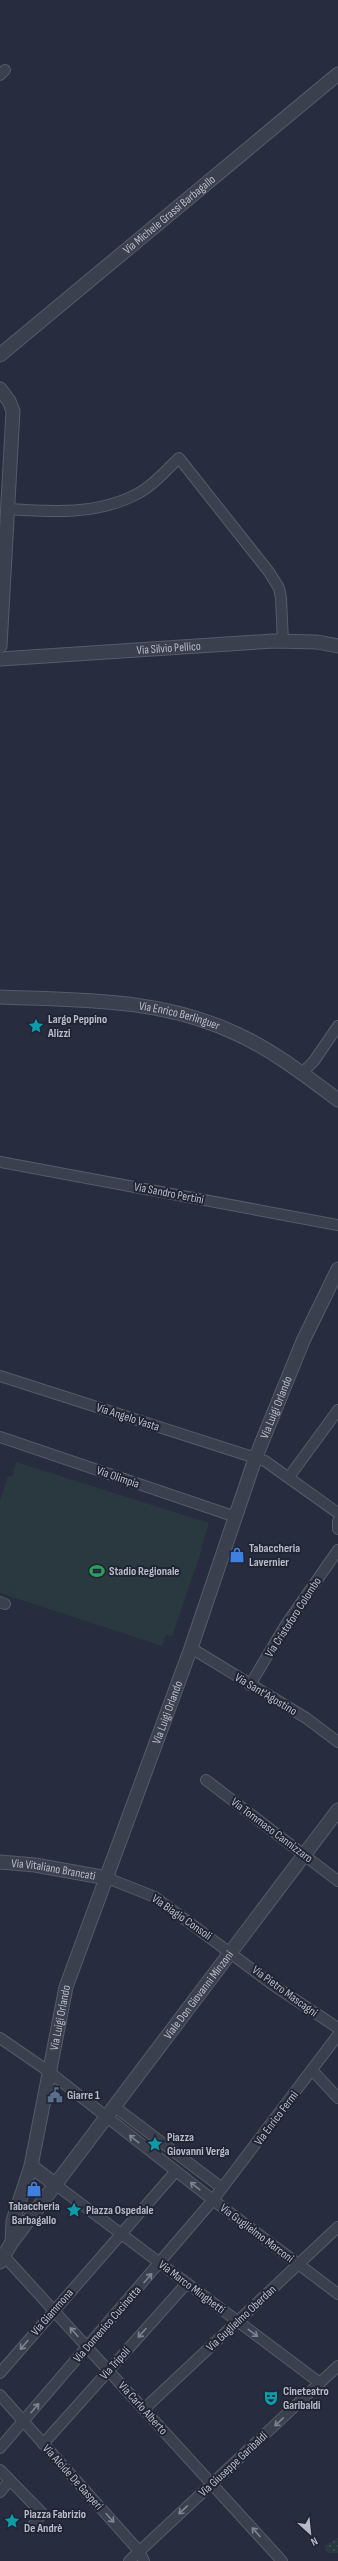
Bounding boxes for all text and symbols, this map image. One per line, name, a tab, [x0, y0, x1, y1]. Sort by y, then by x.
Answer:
street label: Via Michele Grassi Barbagallo	[120, 172, 219, 257]
street label: Via Silvio Pellico	[136, 639, 201, 658]
street label: Via Enrico Berlinguer	[138, 999, 223, 1034]
place label: Largo Peppino Alizzi	[47, 1012, 107, 1041]
place icon: Largo Peppino Alizzi	[27, 1017, 45, 1035]
street label: Via Sandro Pertini	[133, 1179, 205, 1208]
street label: Via Luigi Orlando	[257, 1374, 296, 1441]
street label: Via Angelo Vasta	[94, 1400, 162, 1435]
street label: Via Olimpia	[94, 1463, 142, 1492]
place label: Tabaccheria Lavernier	[249, 1541, 300, 1570]
shop icon: Tabaccheria Lavernier	[228, 1546, 246, 1564]
sports icon: Stadio Regionale	[88, 1562, 106, 1580]
place label: Stadio Regionale	[109, 1564, 179, 1579]
street label: Via Cristoforo Colombo	[262, 1574, 325, 1660]
street label: Via Sant'Agostino	[232, 1670, 300, 1719]
street label: Via Luigi Orlando	[149, 1679, 186, 1746]
street label: Via Tommaso Cannizzaro	[228, 1795, 316, 1866]
street label: Via Vitaliano Brancati	[11, 1856, 97, 1884]
street label: Via Biagio Consoli	[149, 1891, 215, 1944]
street label: Viale Don Giovanni Minzoni	[161, 1948, 237, 2042]
street label: Via Pietro Mascagni	[249, 1963, 320, 2020]
street label: Via Luigi Orlando	[47, 1984, 74, 2052]
public building icon: Giarre 1	[46, 2086, 64, 2104]
place label: Giarre 1	[67, 2088, 100, 2103]
street label: Via Enrico Fermi	[251, 2088, 302, 2148]
place label: Piazza Giovanni Verga	[167, 2130, 230, 2159]
one-way arrow	[128, 2134, 139, 2143]
place icon: Piazza Giovanni Verga	[146, 2135, 164, 2153]
shop icon: Tabaccheria Barbagallo	[25, 2180, 43, 2198]
one-way arrow	[189, 2182, 200, 2190]
place label: Tabaccheria Barbagallo	[8, 2199, 60, 2228]
place icon: Piazza Ospedale	[65, 2201, 83, 2219]
street label: Via Guglielmo Marconi	[217, 2201, 297, 2266]
place label: Piazza Ospedale	[86, 2203, 154, 2218]
street label: Via Marco Minghetti	[155, 2257, 228, 2317]
one-way arrow	[143, 2273, 152, 2283]
street label: Via Guglielmo Oberdan	[203, 2282, 279, 2355]
street label: Via Domenico Cucinotta	[70, 2283, 145, 2366]
street label: Via Giammona	[28, 2286, 77, 2339]
one-way arrow	[70, 2327, 79, 2337]
one-way arrow	[138, 2327, 147, 2338]
one-way arrow	[248, 2328, 259, 2337]
one-way arrow	[19, 2340, 29, 2350]
street label: Via Tripoli	[97, 2344, 134, 2383]
street label: Via Carlo Alberto	[115, 2379, 170, 2438]
place label: Cineteatro Garibaldi	[283, 2384, 329, 2413]
theatre icon: Cineteatro Garibaldi	[262, 2389, 280, 2407]
one-way arrow	[30, 2403, 40, 2413]
one-way arrow	[274, 2417, 284, 2426]
street label: Via Giuseppe Garibaldi	[196, 2429, 271, 2500]
street label: Via Alcide De Gasperi	[39, 2441, 106, 2513]
one-way arrow	[179, 2505, 189, 2514]
place label: Piazza Fabrizio De Andrè	[24, 2507, 86, 2536]
place icon: Piazza Fabrizio De Andrè	[3, 2512, 21, 2530]
one-way arrow	[105, 2513, 114, 2523]
north arrow	[290, 2513, 330, 2553]
one-way arrow	[251, 2527, 260, 2537]
text: N	[309, 2534, 320, 2549]

